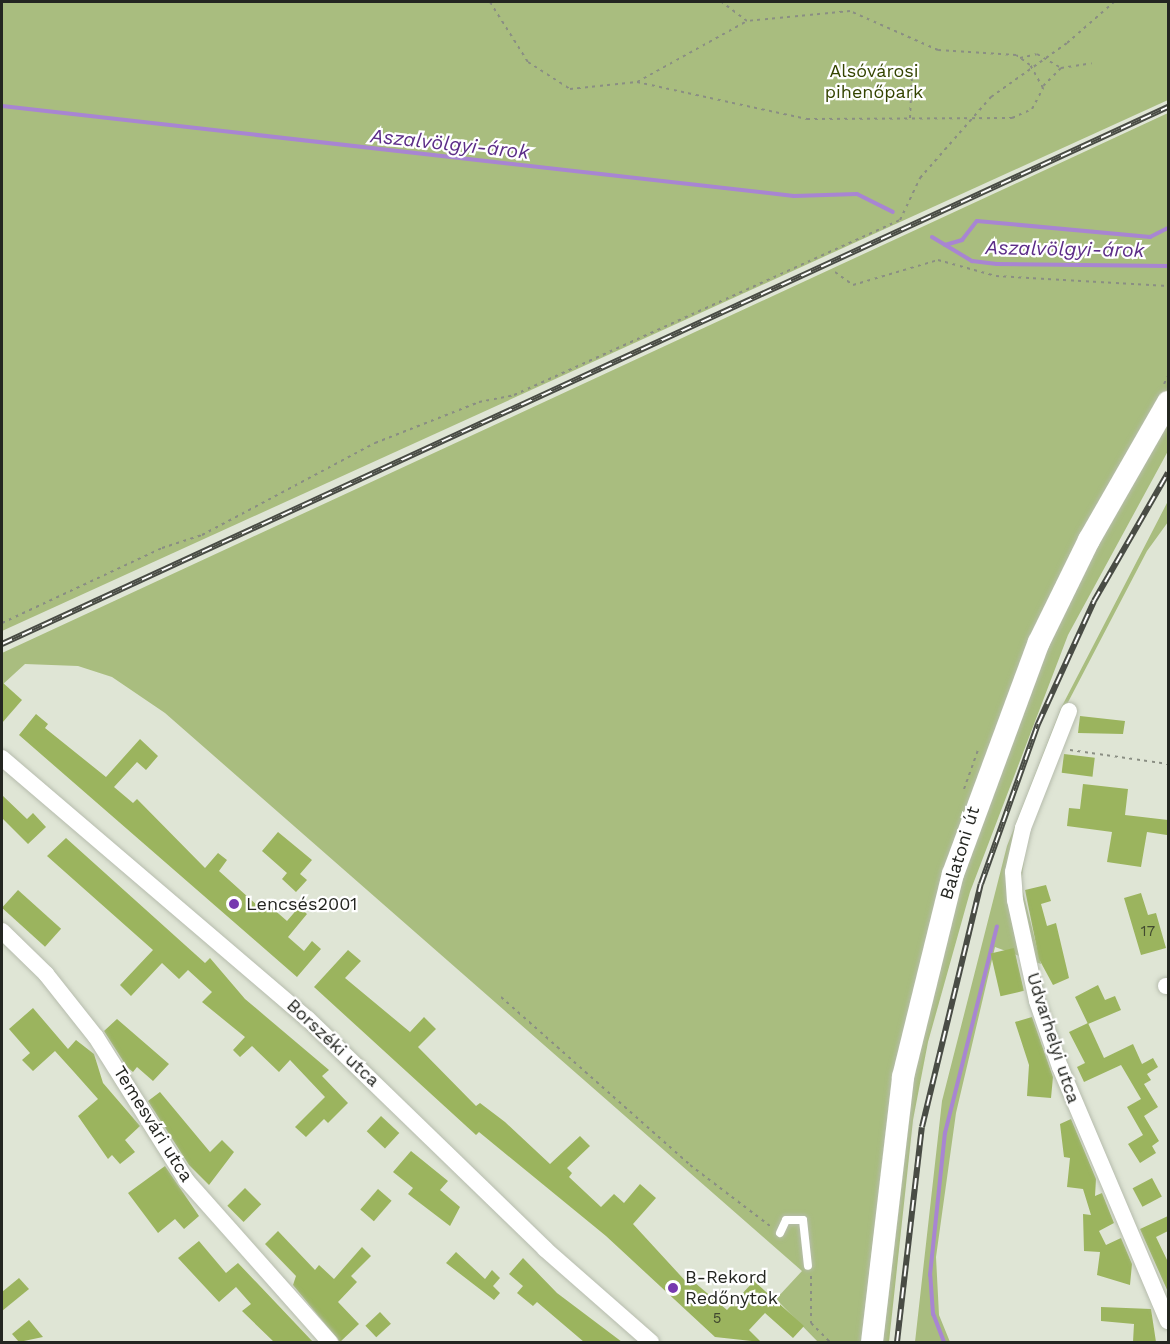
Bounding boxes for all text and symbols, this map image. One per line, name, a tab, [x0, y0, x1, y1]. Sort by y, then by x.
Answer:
park label: Alsóvárosi pihenőpark	[825, 61, 923, 104]
water label: Aszalvölgyi-árok	[370, 124, 530, 164]
water label: Aszalvölgyi-árok	[985, 236, 1145, 262]
street label: Balatoni út	[936, 804, 984, 902]
place label: Lencsés2001	[246, 893, 357, 915]
marker: Lencsés2001	[227, 897, 241, 911]
house number: 17	[1141, 923, 1155, 941]
street label: Udvarhelyi utca	[1022, 970, 1084, 1106]
street label: Borszéki utca	[282, 995, 384, 1091]
street label: Temesvári utca	[109, 1062, 197, 1186]
place label: B-Rekord Redőnytok	[685, 1267, 778, 1310]
marker: B-Rekord Redőnytok	[666, 1281, 680, 1295]
house number: 5	[713, 1310, 721, 1328]

